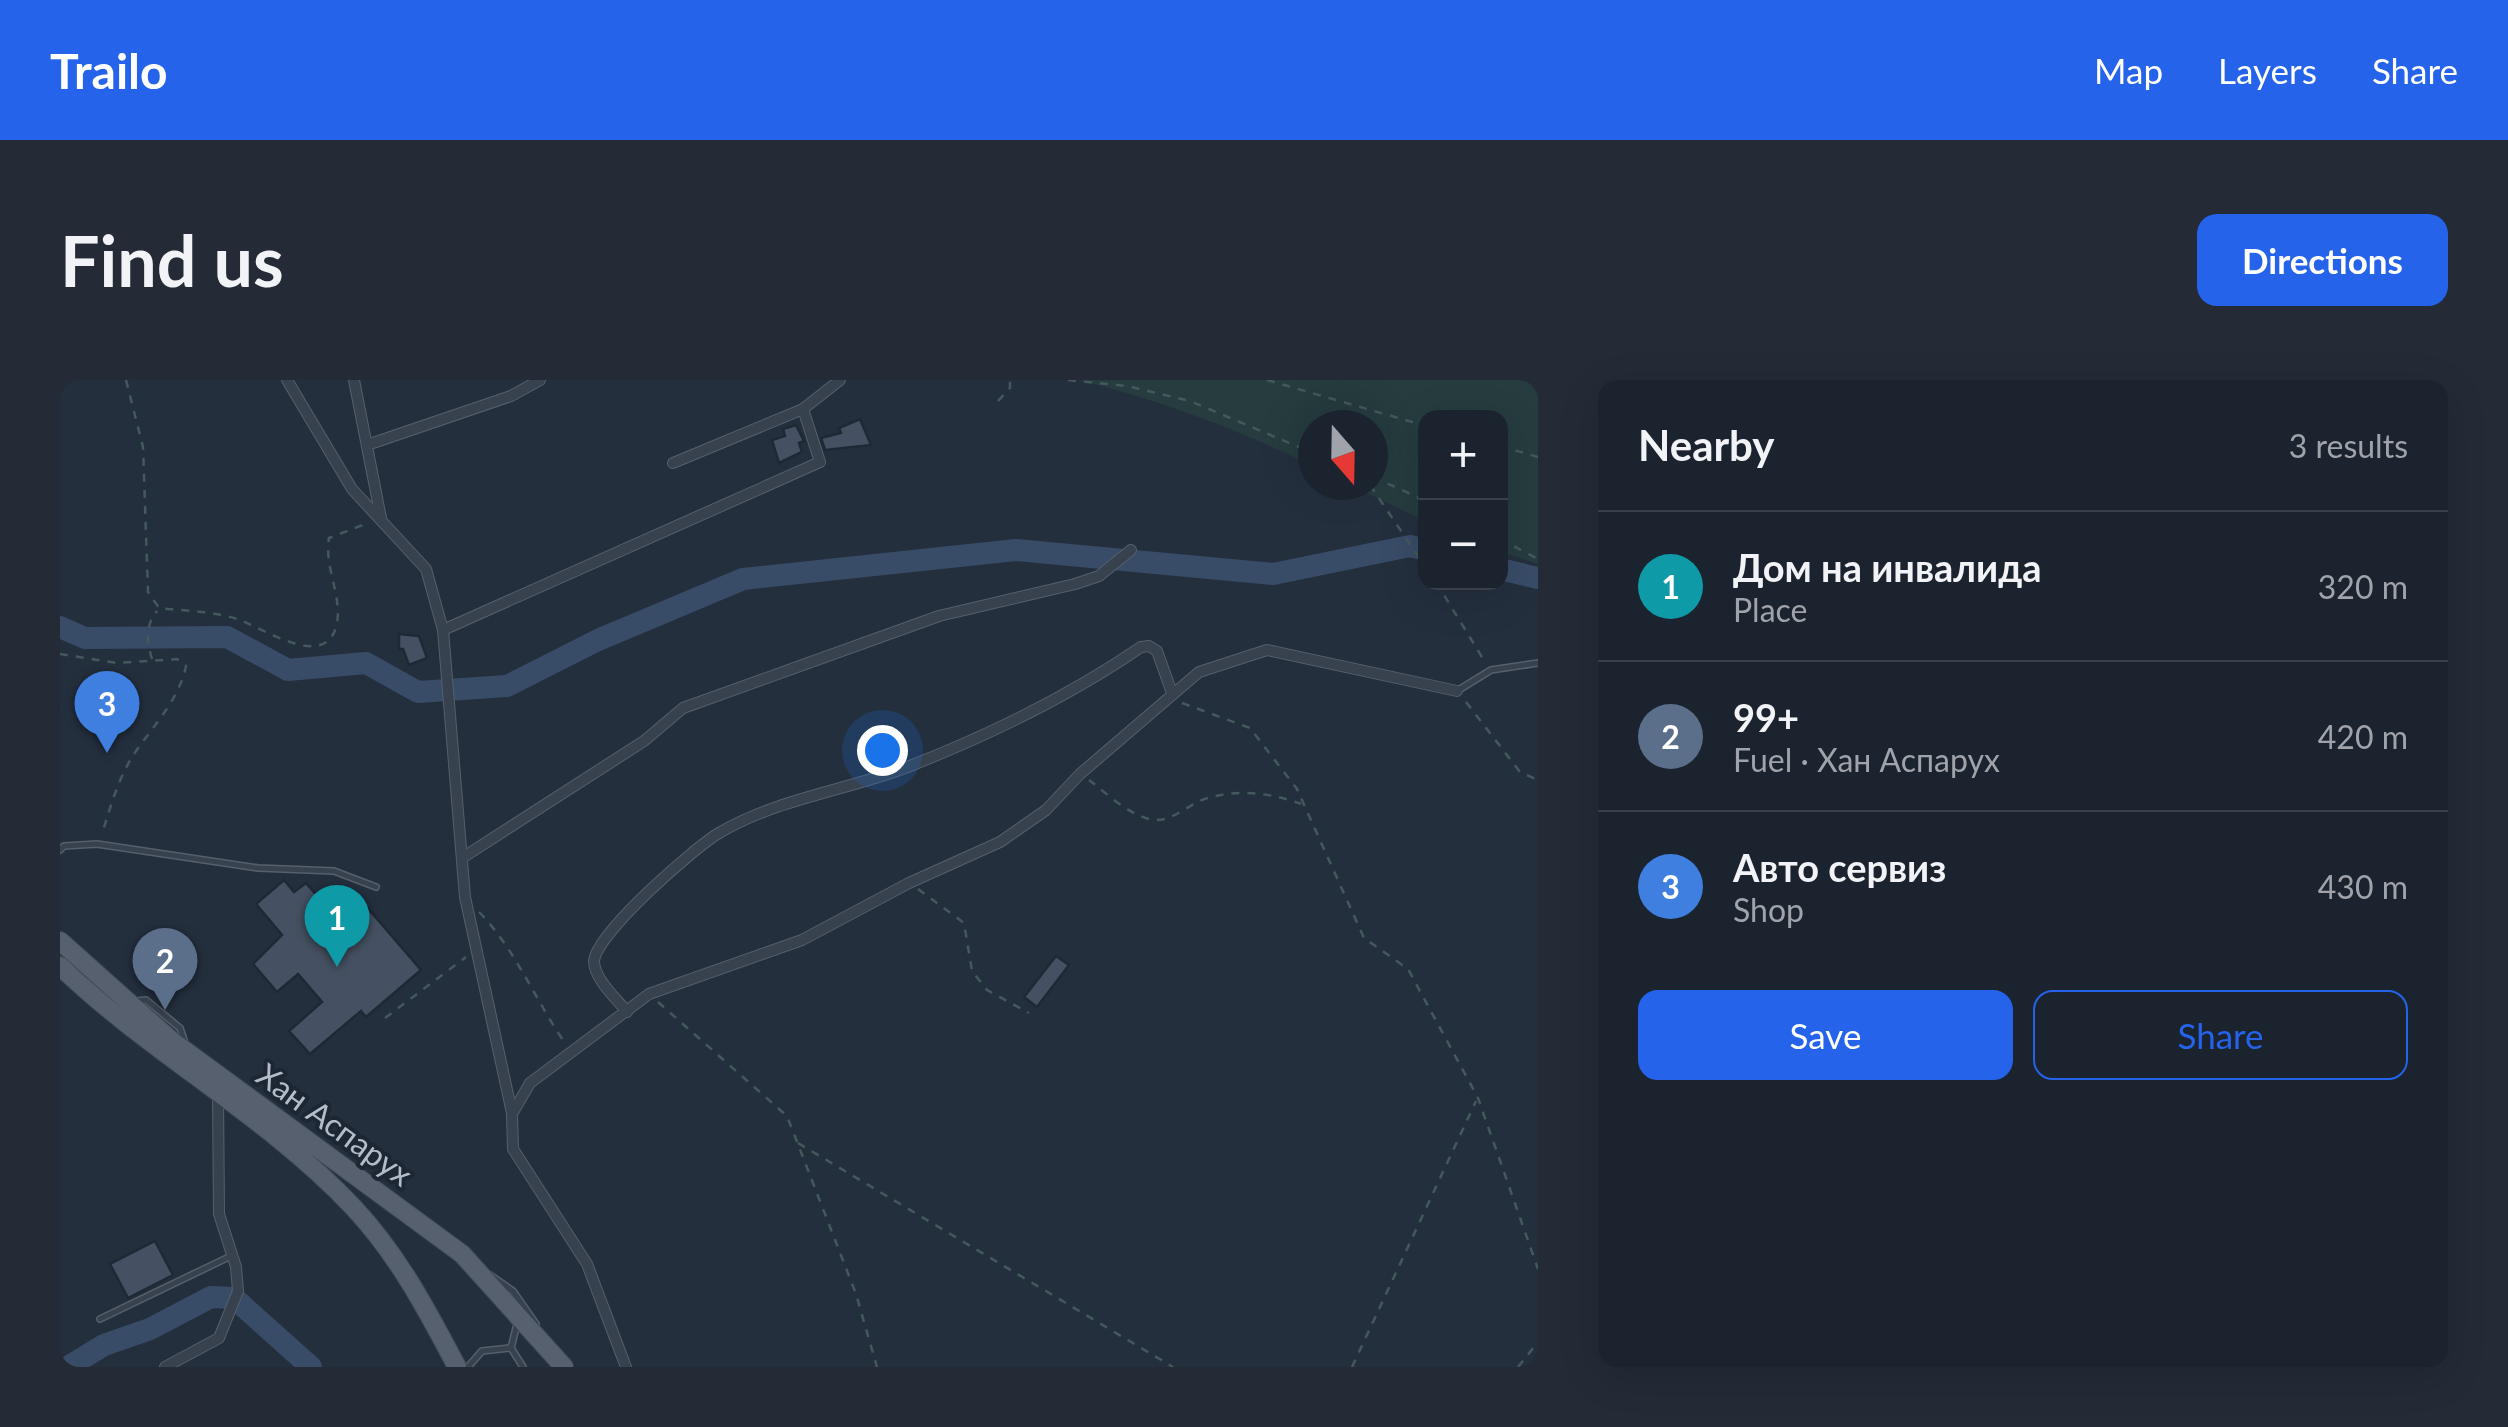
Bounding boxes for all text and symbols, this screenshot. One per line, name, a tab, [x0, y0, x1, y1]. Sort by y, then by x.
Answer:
text: Trailo	[50, 42, 168, 99]
text: Map	[2094, 49, 2163, 91]
text: Layers	[2218, 49, 2317, 91]
text: Share	[2372, 49, 2458, 91]
button: Directions	[2197, 214, 2448, 306]
text: Find us	[60, 218, 284, 302]
north arrow	[1298, 410, 1388, 500]
map controls	[1418, 410, 1508, 590]
button: +	[1418, 410, 1508, 500]
text: Nearby	[1638, 420, 1775, 470]
text: 3 results	[2289, 426, 2408, 465]
button: −	[1418, 500, 1508, 590]
text: Дом на инвалида	[1733, 544, 2042, 590]
text: 1	[1661, 567, 1680, 606]
text: 320 m	[2318, 567, 2408, 606]
text: Place	[1733, 590, 1807, 629]
pin: 3	[75, 670, 140, 753]
text: 99+	[1733, 694, 1799, 740]
text: 2	[1661, 717, 1680, 756]
text: 420 m	[2318, 717, 2408, 756]
your location	[857, 725, 908, 776]
text: Fuel · Хан Аспарух	[1733, 740, 2000, 779]
text: Авто сервиз	[1733, 844, 1946, 890]
text: 3	[1661, 867, 1680, 906]
text: 430 m	[2318, 867, 2408, 906]
pin: 1	[304, 884, 370, 967]
text: Shop	[1733, 890, 1804, 929]
pin: 2	[132, 928, 198, 1010]
button: Save	[1638, 990, 2013, 1080]
button: Share	[2033, 990, 2408, 1080]
street label: Хан Аспарух	[250, 1054, 421, 1194]

